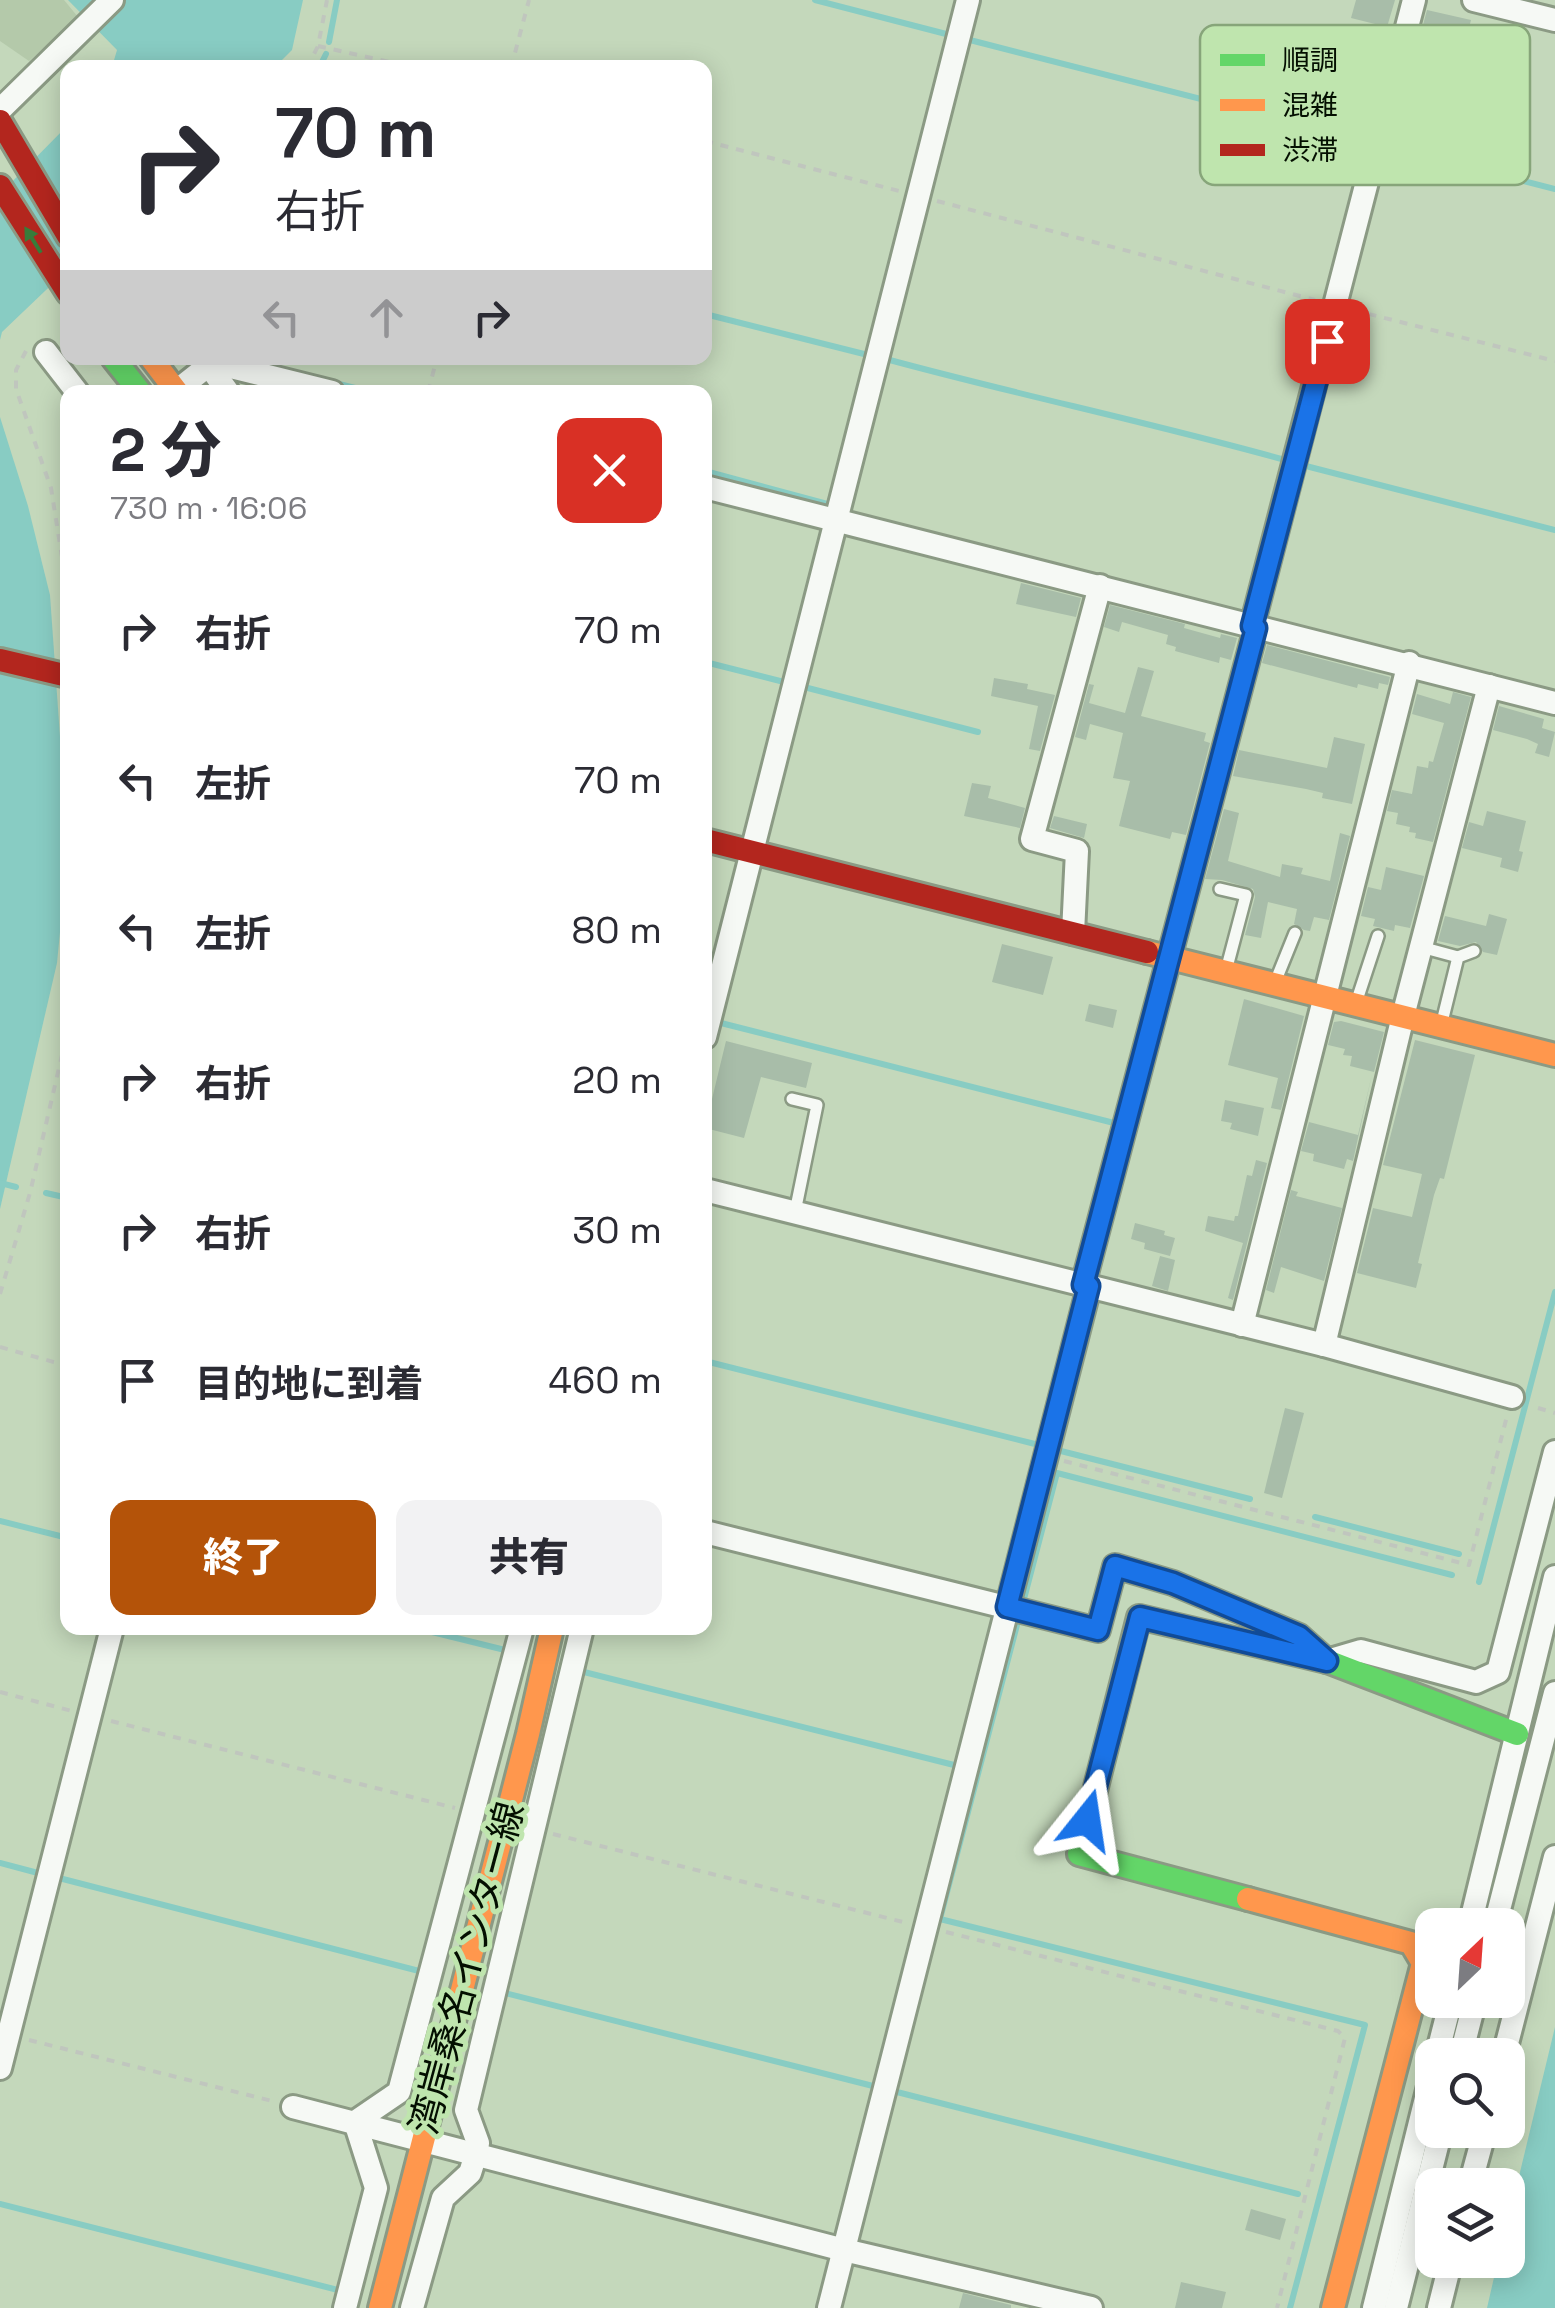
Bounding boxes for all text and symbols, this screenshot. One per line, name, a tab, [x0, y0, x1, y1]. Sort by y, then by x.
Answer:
legend	[1200, 25, 1530, 185]
text: 順調	[1282, 42, 1338, 78]
text: 混雑	[1282, 87, 1338, 123]
text: 70 m	[275, 88, 436, 177]
icon: right	[110, 100, 240, 230]
text: 渋滞	[1282, 132, 1338, 168]
text: 右折	[275, 183, 365, 240]
one-way arrow	[25, 226, 42, 254]
icon: left	[254, 290, 309, 345]
icon: ahead	[359, 290, 414, 345]
icon: right	[464, 290, 519, 345]
pin	[1285, 299, 1370, 384]
icon: arrive	[1300, 314, 1355, 369]
text: 2 分	[110, 412, 221, 489]
button: close	[557, 418, 662, 523]
text: 730 m · 16:06	[110, 488, 307, 528]
icon: right	[110, 603, 165, 658]
text: 70 m	[574, 606, 662, 654]
text: 右折	[195, 610, 271, 658]
icon: left	[110, 753, 165, 808]
text: 70 m	[574, 756, 662, 804]
text: 左折	[195, 760, 271, 808]
icon: left	[110, 903, 165, 958]
text: 80 m	[572, 906, 662, 954]
text: 左折	[195, 910, 271, 958]
icon: right	[110, 1053, 165, 1108]
text: 20 m	[572, 1056, 662, 1104]
text: 右折	[195, 1060, 271, 1108]
icon: right	[110, 1203, 165, 1258]
text: 30 m	[572, 1206, 662, 1254]
text: 右折	[195, 1210, 271, 1258]
icon: arrive	[110, 1353, 165, 1408]
text: 460 m	[548, 1356, 662, 1404]
text: 目的地に到着	[195, 1360, 423, 1408]
button: 終了	[110, 1500, 376, 1615]
button: 共有	[396, 1500, 662, 1615]
position arrow	[1035, 1768, 1139, 1872]
street label: 湾岸桑名インター線	[400, 1797, 534, 2139]
north arrow	[1415, 1908, 1525, 2018]
map controls	[1415, 1908, 1525, 2278]
button: search	[1415, 2038, 1525, 2148]
button: layers	[1415, 2168, 1525, 2278]

